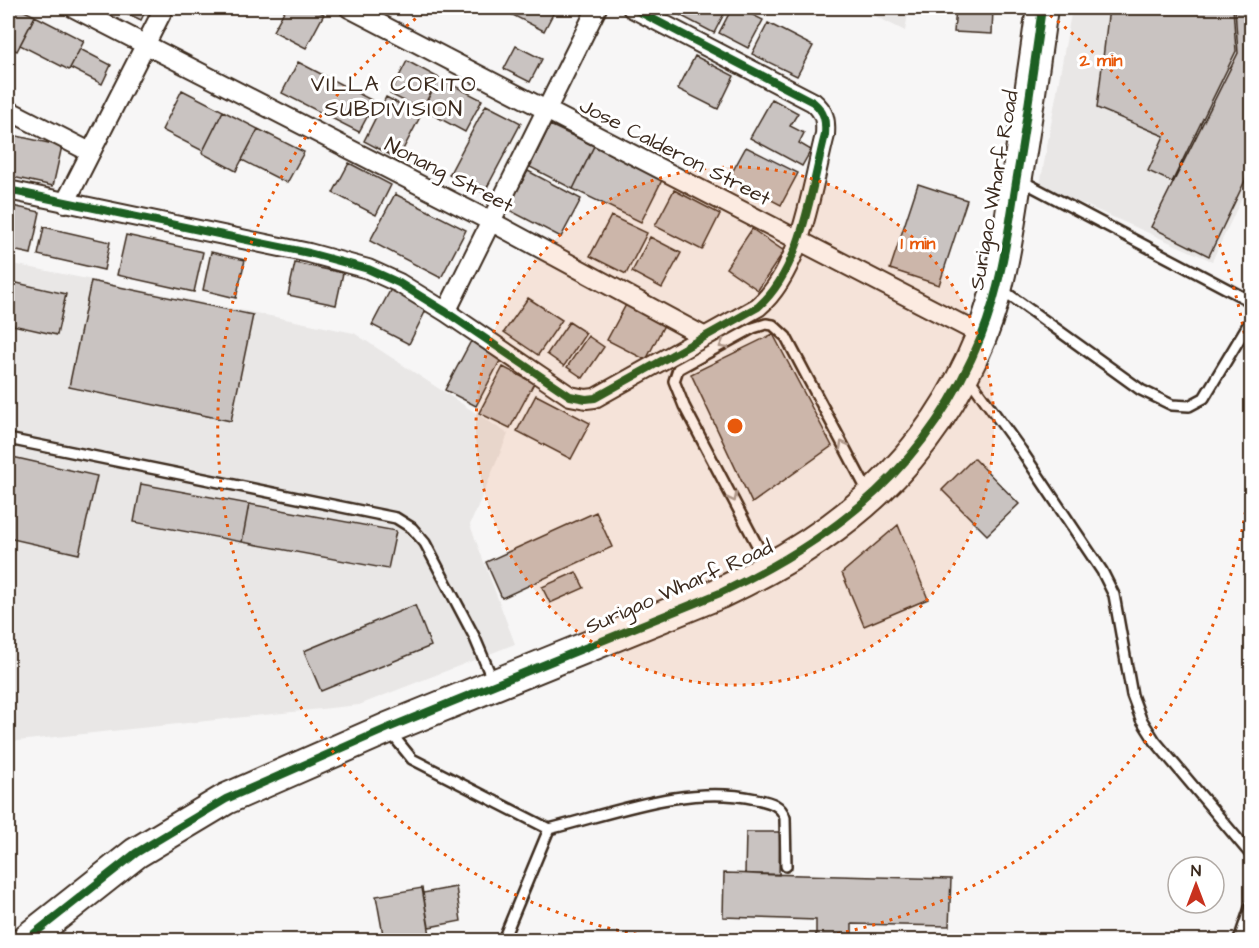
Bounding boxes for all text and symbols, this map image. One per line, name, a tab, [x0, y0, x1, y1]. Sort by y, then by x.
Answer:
text: 2 min	[1078, 48, 1123, 73]
district label: VILLA CORITO SUBDIVISION	[311, 69, 477, 125]
street label: Surigao Wharf Road	[962, 88, 1028, 292]
street label: Jose Calderon Street	[574, 91, 776, 213]
street label: Nonang Street	[379, 130, 519, 222]
text: 1 min	[900, 231, 936, 256]
one-way arrow	[719, 338, 729, 350]
centre of rings	[725, 416, 745, 436]
one-way arrow	[839, 440, 850, 451]
one-way arrow	[725, 492, 737, 503]
street label: Surigao Wharf Road	[581, 533, 778, 643]
north arrow	[1166, 855, 1226, 915]
text: N	[1191, 860, 1201, 882]

